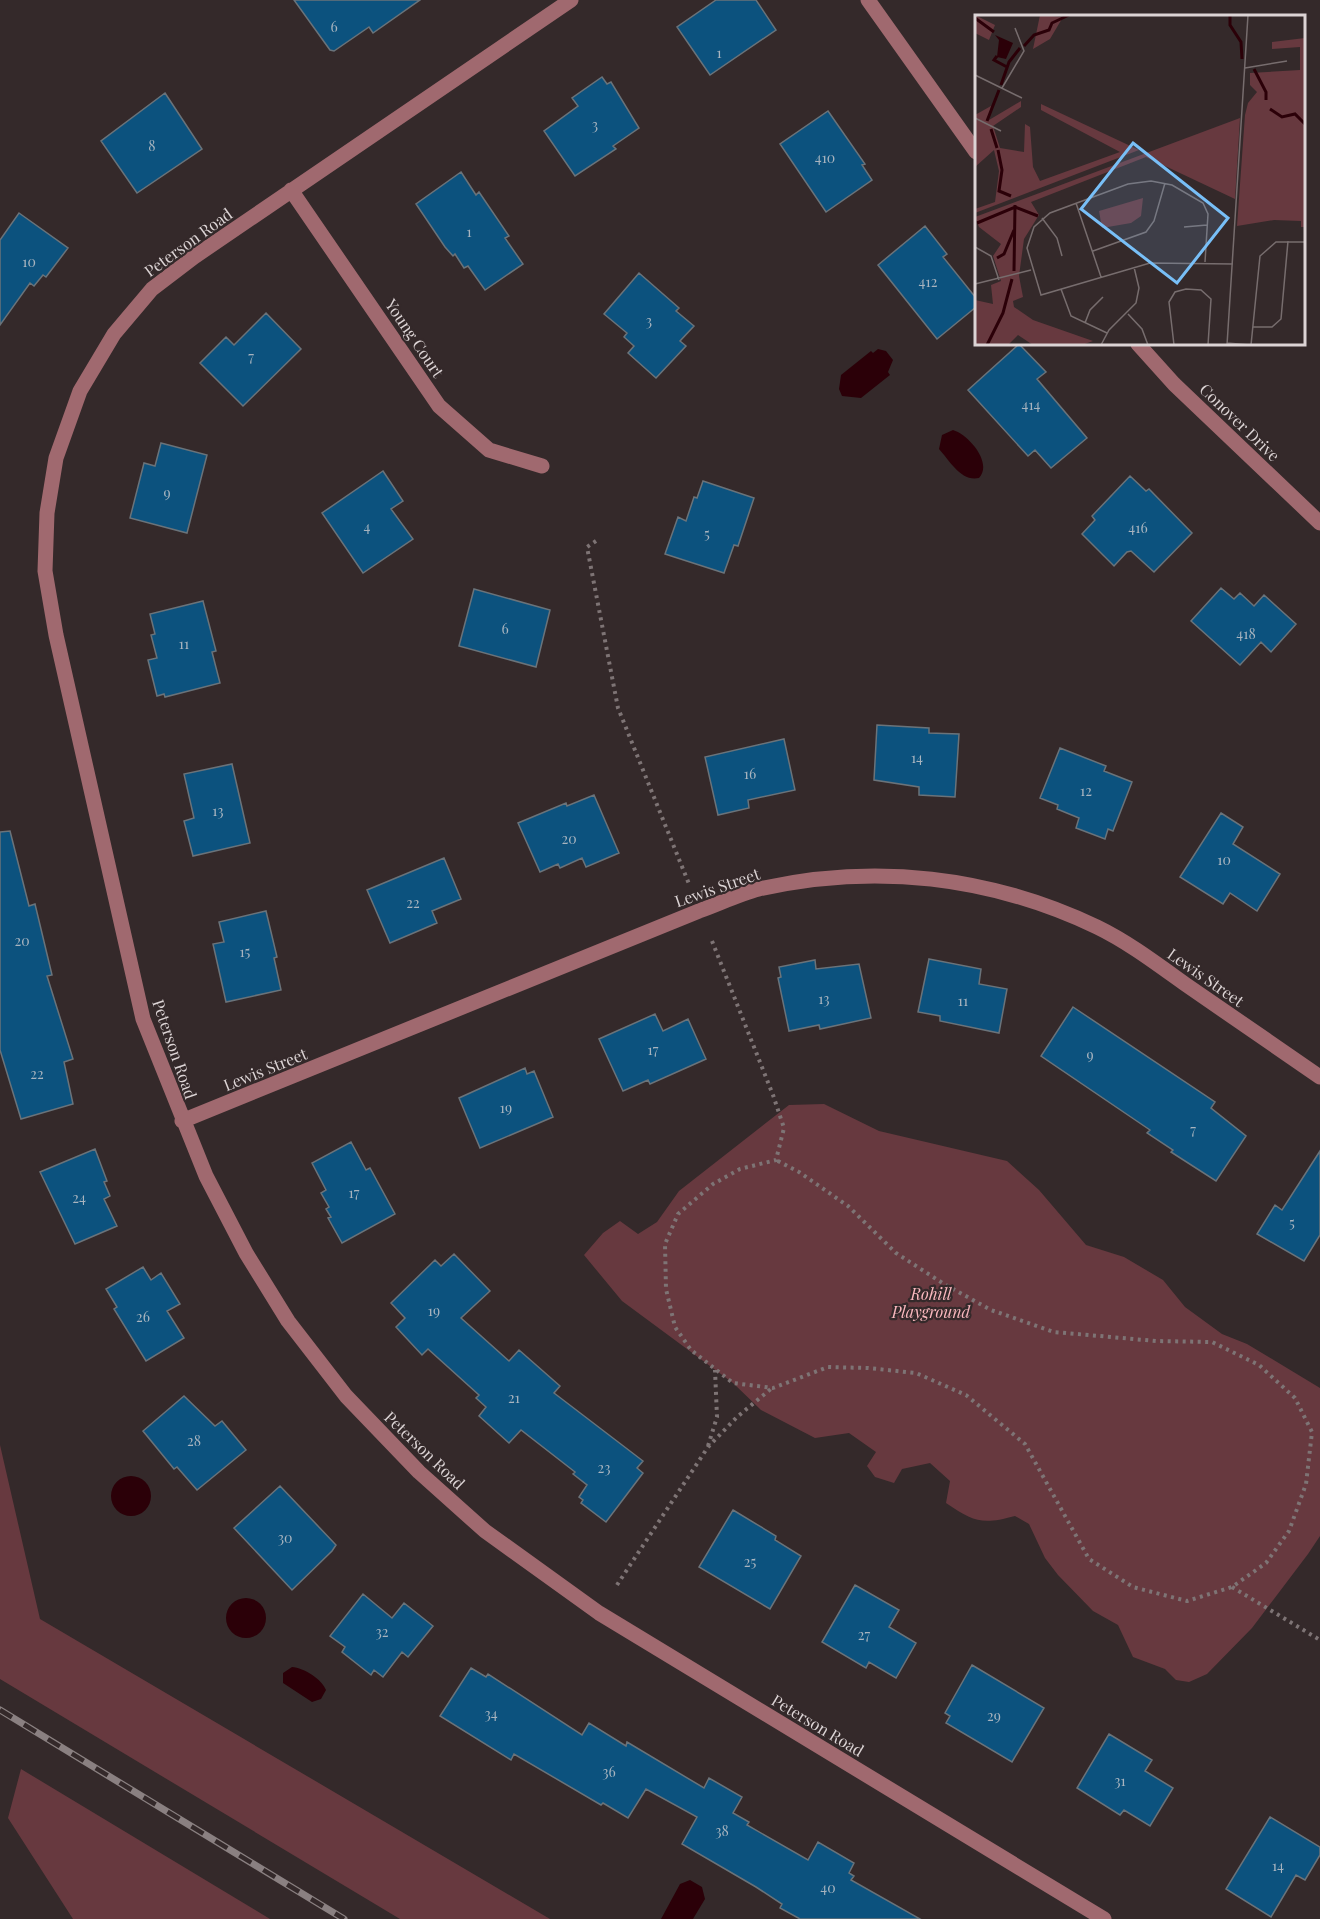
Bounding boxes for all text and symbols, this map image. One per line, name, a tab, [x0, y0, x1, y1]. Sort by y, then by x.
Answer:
inset map	[975, 15, 1305, 345]
house number: 6	[330, 17, 338, 36]
house number: 1	[716, 43, 722, 62]
house number: 3	[592, 115, 598, 134]
house number: 8	[148, 136, 156, 155]
house number: 410	[815, 148, 835, 167]
street label: Peterson Road	[140, 203, 236, 281]
house number: 1	[466, 222, 472, 241]
house number: 10	[22, 252, 36, 271]
house number: 412	[919, 272, 938, 291]
street label: Young Court	[381, 294, 449, 382]
house number: 3	[646, 311, 652, 330]
house number: 7	[248, 347, 254, 366]
street label: Conover Drive	[1195, 378, 1285, 466]
house number: 414	[1021, 395, 1041, 414]
house number: 9	[163, 483, 171, 502]
house number: 4	[364, 517, 371, 536]
house number: 416	[1128, 518, 1148, 537]
house number: 5	[704, 524, 710, 543]
house number: 6	[501, 619, 509, 638]
house number: 418	[1236, 624, 1256, 643]
house number: 11	[179, 634, 189, 653]
house number: 14	[911, 748, 923, 767]
house number: 16	[744, 764, 756, 783]
house number: 12	[1080, 781, 1092, 800]
house number: 13	[212, 801, 224, 820]
house number: 20	[561, 829, 577, 848]
house number: 10	[1217, 850, 1231, 869]
street label: Lewis Street	[672, 863, 763, 911]
house number: 22	[406, 893, 420, 912]
house number: 20	[14, 931, 30, 950]
house number: 15	[240, 942, 251, 961]
street label: Lewis Street	[1164, 943, 1249, 1011]
house number: 13	[818, 989, 830, 1008]
house number: 11	[958, 991, 968, 1010]
street label: Peterson Road	[148, 996, 202, 1102]
house number: 17	[648, 1040, 659, 1059]
street label: Lewis Street	[220, 1043, 310, 1095]
house number: 9	[1086, 1045, 1094, 1064]
house number: 22	[30, 1064, 44, 1083]
house number: 19	[500, 1098, 512, 1117]
house number: 7	[1190, 1120, 1196, 1139]
house number: 17	[349, 1183, 360, 1202]
house number: 24	[72, 1188, 86, 1207]
house number: 5	[1289, 1213, 1295, 1232]
park label: Rohill Playground	[891, 1283, 972, 1322]
house number: 19	[428, 1301, 440, 1320]
house number: 26	[136, 1307, 150, 1326]
house number: 21	[508, 1388, 520, 1407]
street label: Peterson Road	[380, 1406, 470, 1494]
house number: 28	[187, 1431, 201, 1450]
house number: 23	[597, 1458, 611, 1477]
house number: 30	[278, 1528, 292, 1547]
house number: 25	[744, 1552, 756, 1571]
house number: 32	[375, 1622, 389, 1641]
house number: 27	[858, 1625, 871, 1644]
street label: Peterson Road	[768, 1689, 868, 1761]
house number: 34	[484, 1704, 498, 1723]
house number: 29	[987, 1706, 1001, 1725]
house number: 36	[602, 1762, 616, 1781]
house number: 31	[1114, 1771, 1126, 1790]
house number: 38	[715, 1821, 729, 1840]
house number: 14	[1272, 1856, 1284, 1875]
house number: 40	[820, 1878, 836, 1897]

